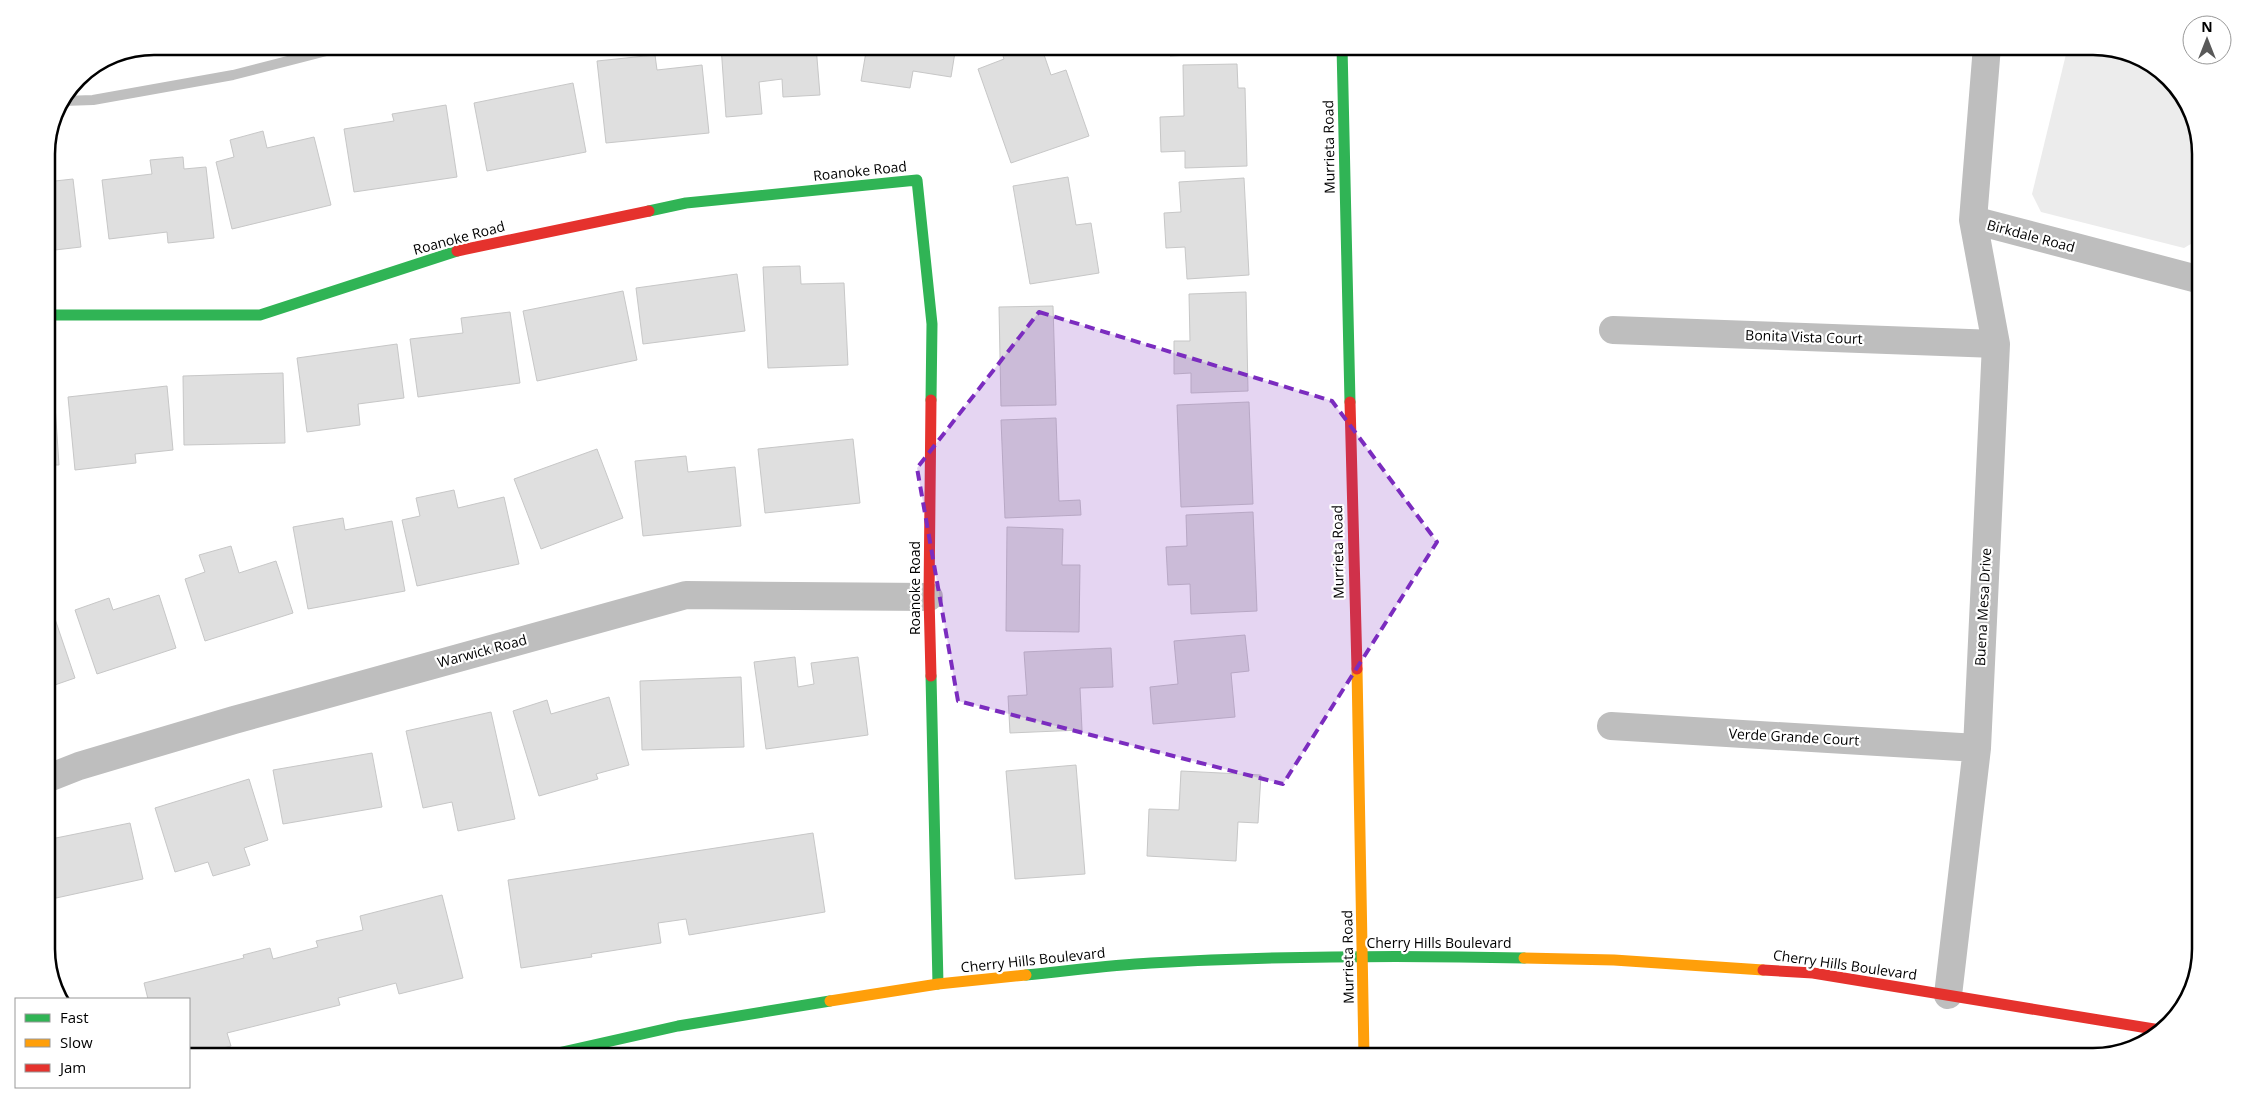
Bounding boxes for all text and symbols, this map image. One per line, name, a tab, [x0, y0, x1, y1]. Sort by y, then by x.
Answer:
north arrow	[2182, 15, 2232, 65]
text: N	[2201, 17, 2213, 36]
street label: Murrieta Road	[1318, 100, 1339, 194]
street label: Roanoke Road	[812, 156, 908, 185]
street label: Birkdale Road	[1985, 215, 2077, 256]
street label: Roanoke Road	[411, 216, 507, 259]
street label: Bonita Vista Court	[1745, 325, 1863, 348]
street label: Murrieta Road	[1327, 505, 1348, 599]
street label: Roanoke Road	[905, 541, 924, 635]
street label: Buena Mesa Drive	[1970, 547, 1995, 667]
street label: Warwick Road	[435, 629, 529, 672]
street label: Verde Grande Court	[1728, 724, 1860, 749]
street label: Murrieta Road	[1337, 910, 1358, 1004]
street label: Cherry Hills Boulevard	[1366, 933, 1512, 952]
street label: Cherry Hills Boulevard	[960, 942, 1106, 977]
street label: Cherry Hills Boulevard	[1772, 945, 1918, 984]
legend	[15, 998, 190, 1088]
text: Fast	[60, 1007, 89, 1027]
text: Slow	[60, 1032, 93, 1052]
text: Jam	[58, 1057, 86, 1077]

